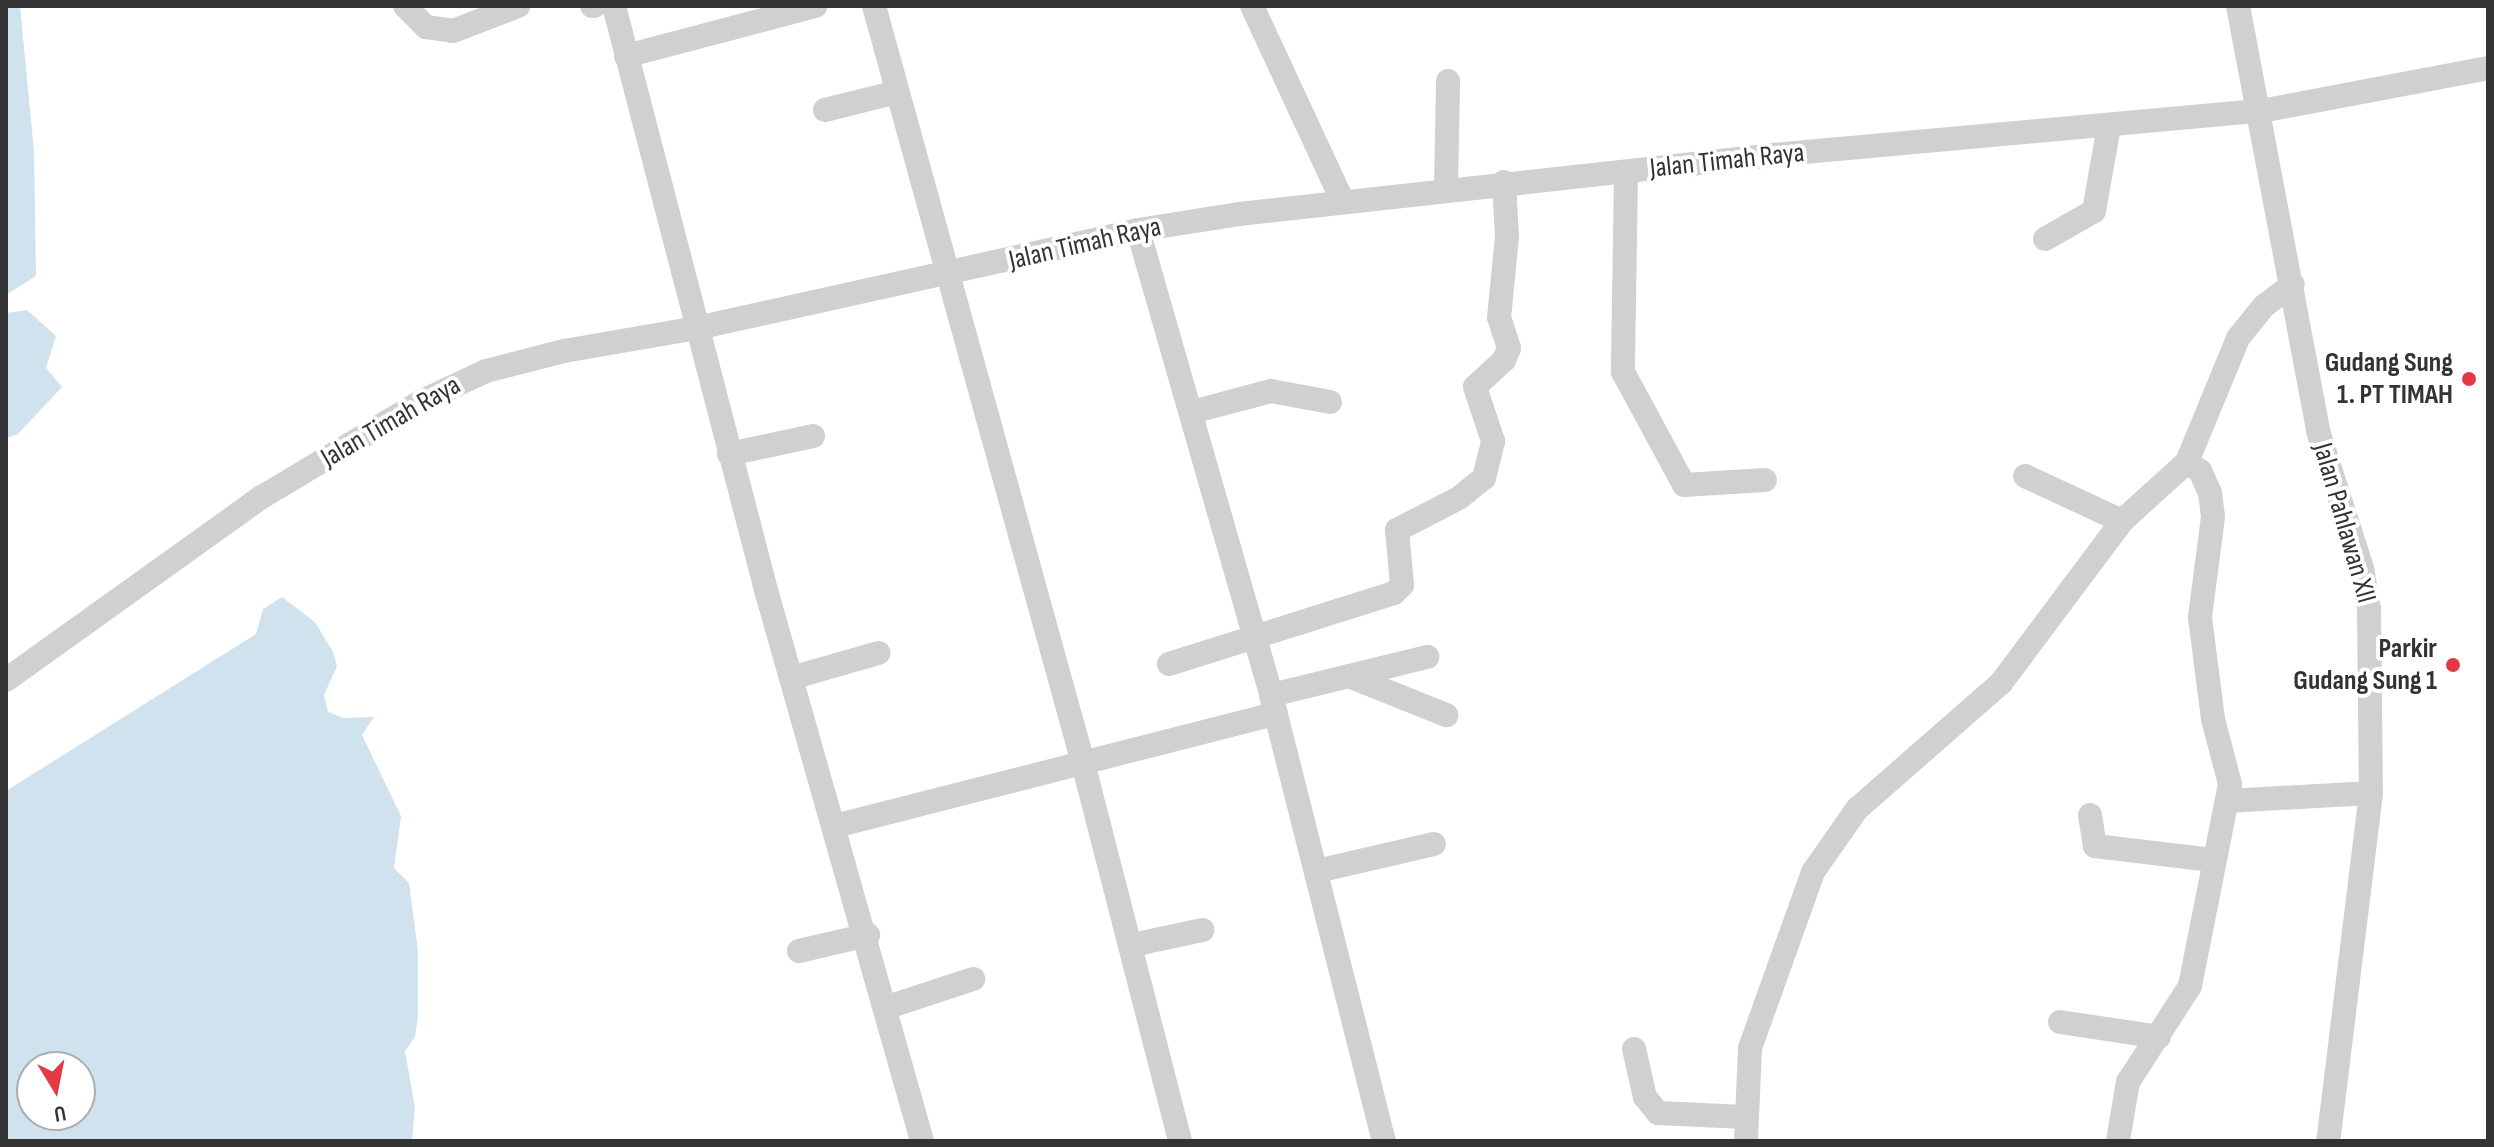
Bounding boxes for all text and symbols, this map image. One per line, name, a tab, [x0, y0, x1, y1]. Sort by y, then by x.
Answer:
street label: Jalan Timah Raya	[1648, 136, 1806, 186]
street label: Jalan Timah Raya	[1006, 210, 1164, 278]
place label: Gudang Sung 1. PT TIMAH	[2325, 346, 2453, 412]
street label: Jalan Timah Raya	[315, 369, 467, 475]
marker: Gudang Sung 1. PT TIMAH	[2460, 370, 2478, 388]
street label: Jalan Pahlawan XII	[2305, 439, 2383, 607]
place label: Parkir Gudang Sung 1	[2293, 632, 2437, 698]
marker: Parkir Gudang Sung 1	[2444, 656, 2462, 674]
north arrow	[16, 1051, 96, 1131]
text: U	[52, 1099, 68, 1127]

